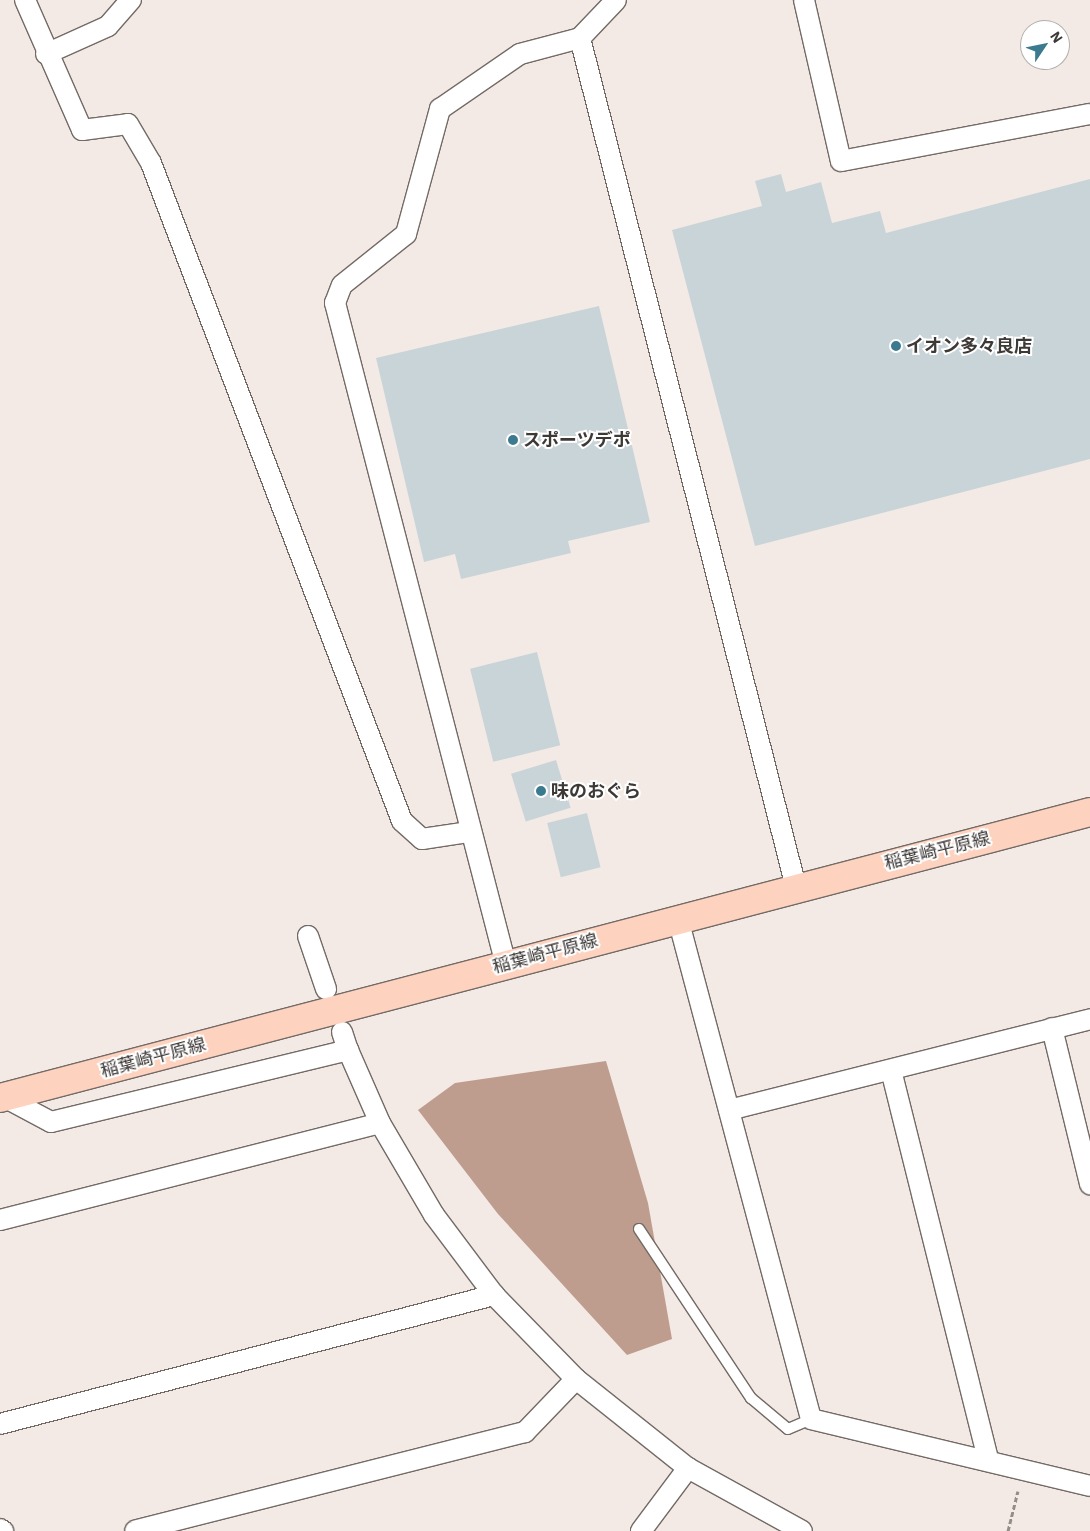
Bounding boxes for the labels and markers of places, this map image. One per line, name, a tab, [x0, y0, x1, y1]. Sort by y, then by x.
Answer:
place label: イオン多々良店	[906, 335, 1032, 357]
marker: イオン多々良店	[890, 340, 902, 352]
place label: スポーツデポ	[523, 429, 631, 451]
marker: スポーツデポ	[507, 434, 519, 446]
place label: 味のおぐら	[551, 780, 641, 802]
marker: 味のおぐら	[535, 785, 547, 797]

